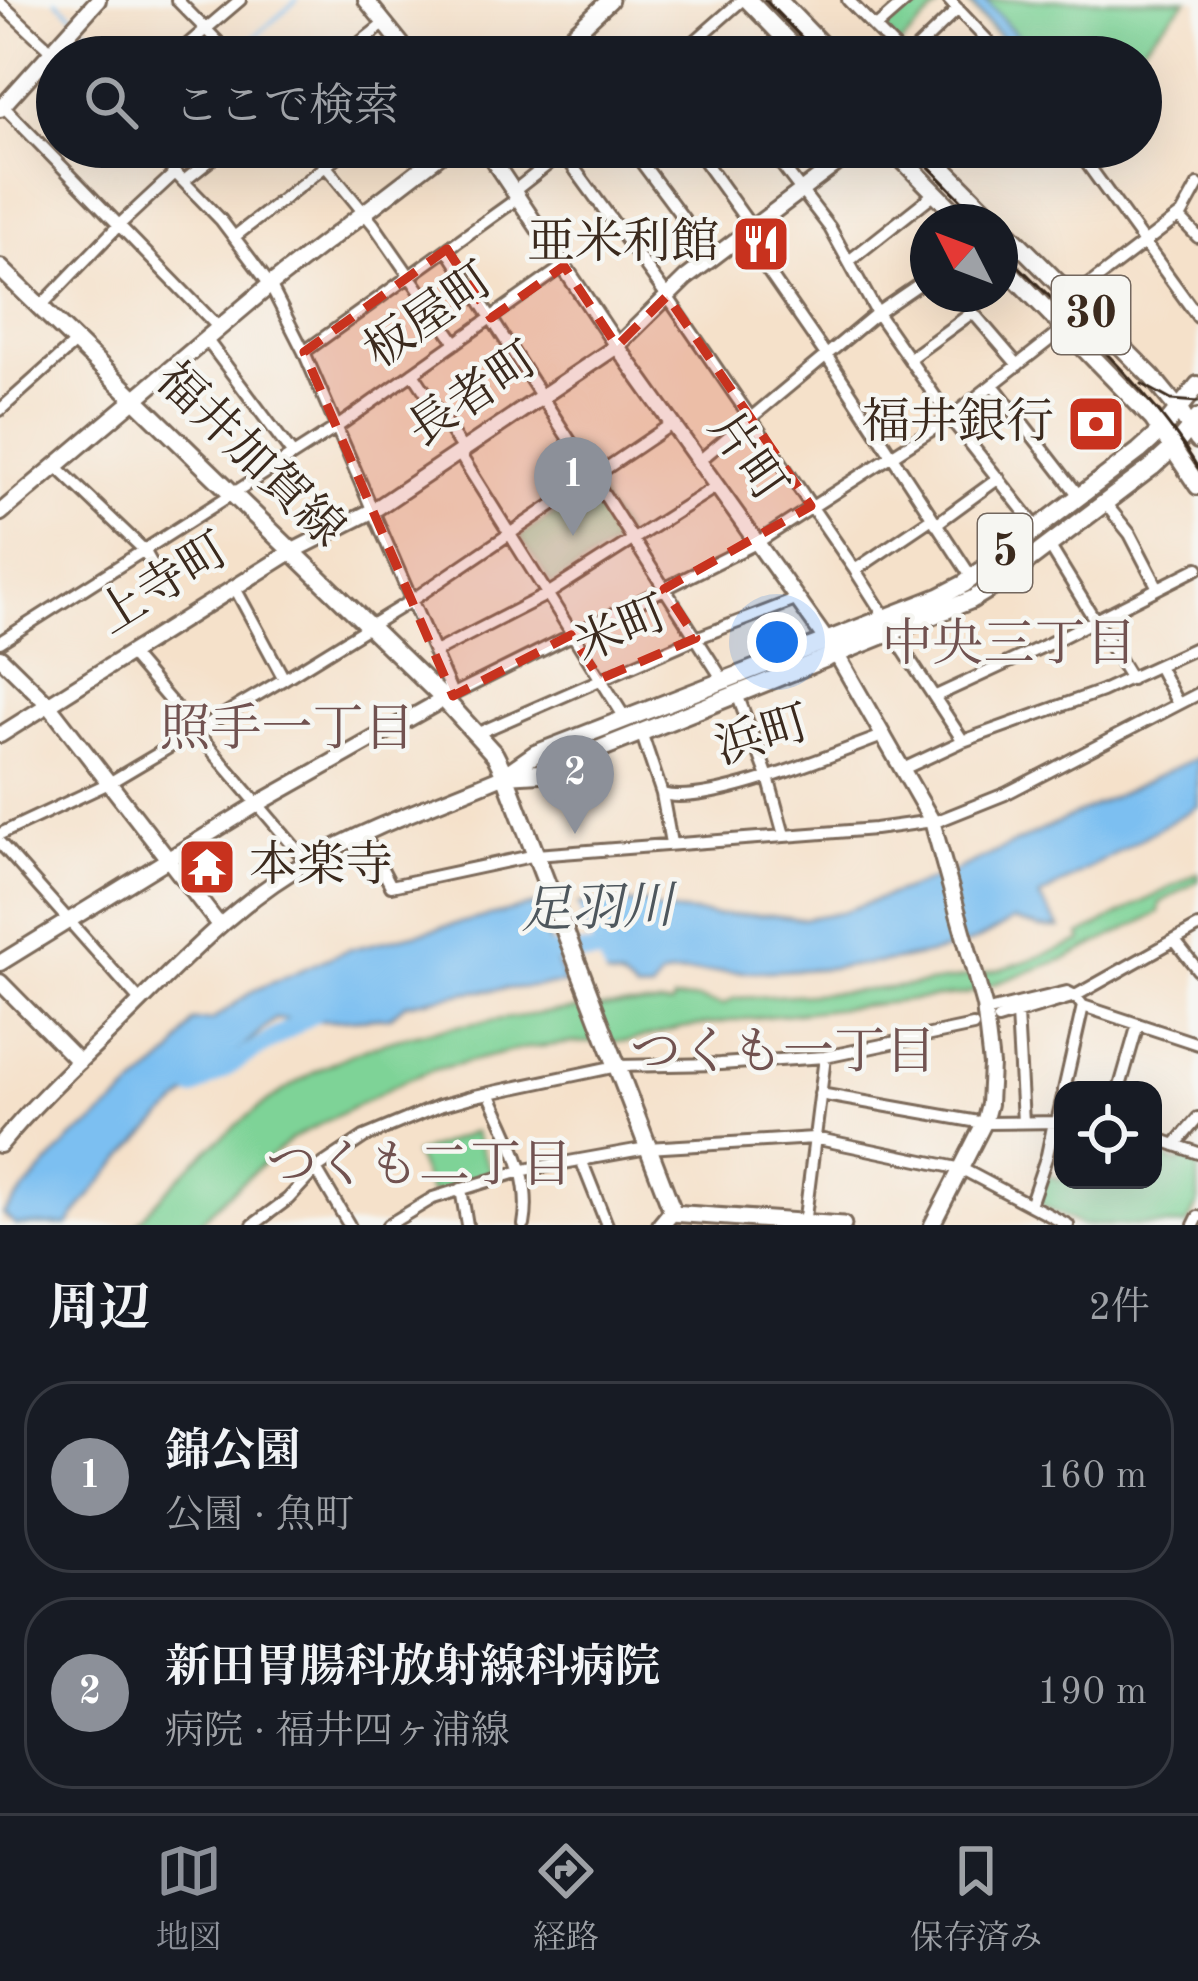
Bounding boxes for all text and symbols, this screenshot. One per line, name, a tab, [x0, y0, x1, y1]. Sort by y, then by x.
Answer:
search box	[36, 36, 1162, 168]
icon: search	[78, 69, 144, 135]
text: ここで検索	[174, 86, 399, 131]
north arrow	[910, 204, 1018, 312]
restaurant icon: 亜米利館	[730, 213, 792, 275]
place label: 亜米利館	[527, 216, 719, 268]
street label: 板屋町	[355, 253, 503, 378]
road number: 30	[1052, 276, 1130, 354]
street label: 長者町	[399, 333, 547, 456]
street label: 福井加賀線	[146, 352, 355, 557]
bank icon: 福井銀行	[1065, 393, 1127, 455]
place label: 福井銀行	[862, 396, 1054, 448]
street label: 片町	[699, 403, 796, 511]
pin: 1	[534, 437, 612, 536]
road number: 5	[978, 514, 1032, 592]
street label: 上寺町	[88, 523, 238, 644]
street label: 米町	[567, 586, 676, 672]
your location	[747, 612, 807, 672]
district label: 中央三丁目	[881, 617, 1137, 672]
street label: 浜町	[709, 696, 816, 774]
district label: 照手一丁目	[159, 702, 415, 757]
pin: 2	[536, 735, 614, 834]
temple icon: 本楽寺	[176, 836, 238, 898]
place label: 本楽寺	[249, 839, 393, 891]
water label: 足羽川	[520, 880, 679, 939]
district label: つくも一丁目	[630, 1026, 936, 1080]
map controls	[1054, 1081, 1162, 1189]
button: locate	[1054, 1081, 1162, 1189]
district label: つくも二丁目	[266, 1139, 572, 1193]
text: 周辺	[48, 1285, 150, 1336]
text: 2件	[1088, 1289, 1150, 1328]
text: 錦公園	[165, 1431, 300, 1476]
text: 1	[79, 1457, 101, 1496]
text: 160 m	[1037, 1457, 1147, 1496]
text: 公園 · 魚町	[165, 1497, 354, 1536]
text: 新田胃腸科放射線科病院	[165, 1647, 660, 1692]
text: 2	[79, 1673, 101, 1712]
text: 190 m	[1037, 1673, 1147, 1712]
text: 病院 · 福井四ヶ浦線	[165, 1713, 510, 1752]
tab: 地図	[156, 1838, 222, 1960]
tab: 経路	[533, 1838, 599, 1960]
tab: 保存済み	[910, 1838, 1042, 1960]

